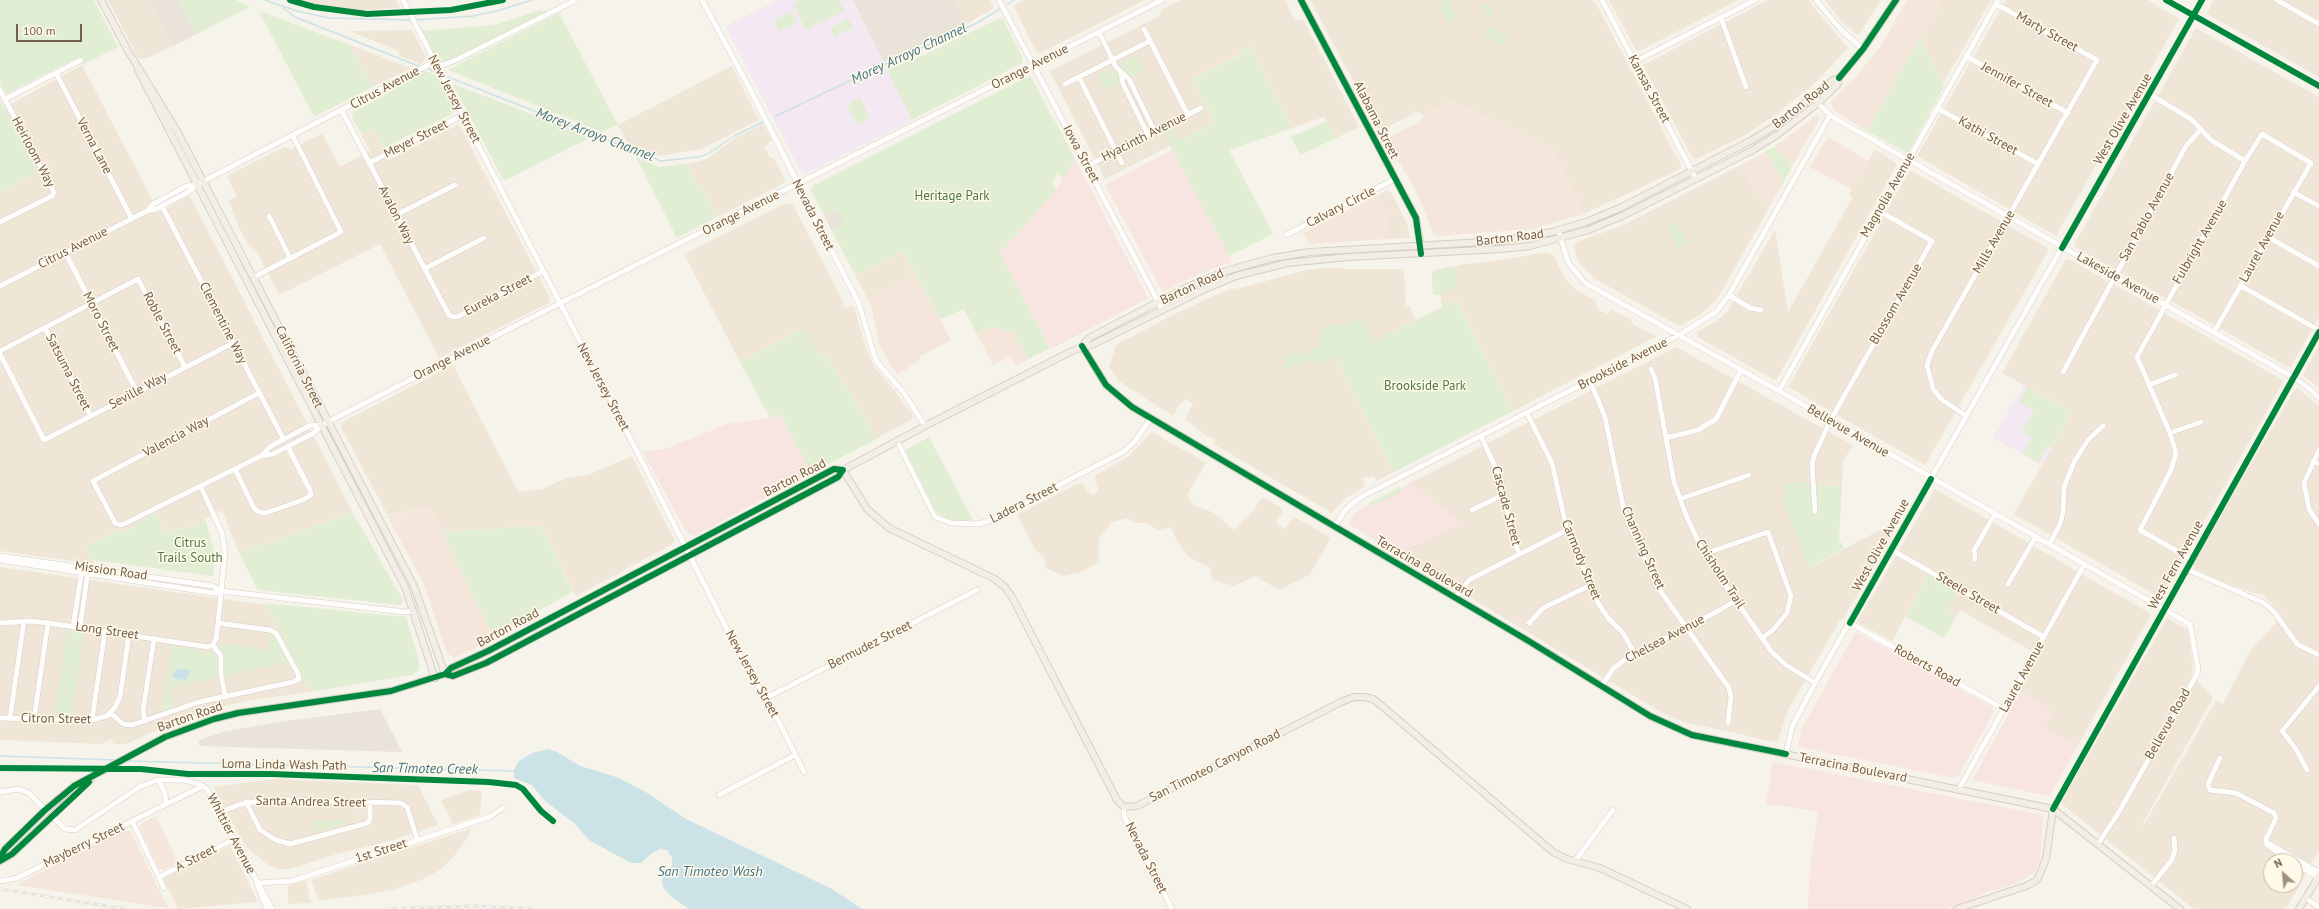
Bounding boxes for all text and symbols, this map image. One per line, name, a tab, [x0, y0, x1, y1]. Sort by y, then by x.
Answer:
street label: Marty Street	[2013, 9, 2081, 55]
scale bar	[18, 16, 84, 42]
water label: Morey Arroyo Channel	[849, 20, 969, 88]
text: 100 m	[23, 23, 56, 38]
street label: Orange Avenue	[989, 41, 1071, 93]
street label: New Jersey Street	[424, 52, 484, 146]
street label: Kansas Street	[1624, 52, 1674, 126]
street label: Jennifer Street	[1978, 59, 2056, 111]
street label: Citrus Avenue	[348, 63, 422, 113]
street label: West Olive Avenue	[2090, 70, 2156, 168]
street label: Barton Road	[1769, 78, 1833, 132]
street label: Alabama Street	[1350, 79, 1402, 161]
water label: Morey Arroyo Channel	[533, 105, 657, 165]
street label: Hyacinth Avenue	[1099, 109, 1189, 165]
street label: Kathi Street	[1955, 113, 2021, 159]
street label: Heirloom Way	[8, 114, 58, 190]
street label: Verna Lane	[73, 115, 115, 177]
street label: Meyer Street	[381, 116, 451, 162]
street label: Iowa Street	[1059, 122, 1103, 186]
street label: Magnolia Avenue	[1857, 150, 1919, 240]
street label: San Pablo Avenue	[2116, 170, 2178, 264]
street label: Nevada Street	[788, 177, 838, 253]
street label: Avalon Way	[375, 183, 417, 247]
street label: Calvary Circle	[1304, 183, 1378, 231]
street label: Orange Avenue	[700, 187, 782, 239]
park label: Heritage Park	[914, 188, 990, 204]
street label: Fulbright Avenue	[2169, 197, 2231, 287]
street label: Mills Avenue	[1970, 207, 2018, 277]
street label: Laurel Avenue	[2236, 209, 2288, 285]
street label: Citrus Avenue	[35, 224, 111, 272]
street label: Barton Road	[1475, 226, 1545, 250]
street label: Lakeside Avenue	[2074, 249, 2162, 307]
street label: Blossom Avenue	[1867, 261, 1925, 347]
street label: Barton Road	[1158, 266, 1226, 308]
street label: Eureka Street	[462, 271, 534, 319]
street label: Clementine Way	[196, 279, 250, 367]
street label: Moro Street	[79, 289, 123, 355]
street label: Roble Street	[139, 289, 185, 357]
street label: California Street	[272, 323, 326, 411]
street label: Satsuma Street	[42, 331, 94, 413]
street label: Orange Avenue	[411, 332, 493, 384]
street label: Brookside Avenue	[1575, 335, 1671, 393]
street label: New Jersey Street	[573, 340, 633, 434]
street label: Seville Way	[106, 369, 170, 413]
park label: Brookside Park	[1384, 378, 1466, 394]
street label: Bellevue Avenue	[1804, 401, 1892, 461]
street label: Valencia Way	[140, 413, 212, 461]
street label: Barton Road	[761, 456, 829, 500]
street label: Cascade Street	[1488, 465, 1524, 547]
street label: Ladera Street	[987, 479, 1061, 527]
street label: West Olive Avenue	[1849, 496, 1913, 594]
street label: Channing Street	[1618, 504, 1668, 592]
street label: Carmody Street	[1558, 518, 1604, 602]
street label: West Fern Avenue	[2145, 518, 2207, 612]
street label: Terracina Boulevard	[1373, 533, 1475, 601]
park label: Citrus Trails South	[157, 535, 223, 566]
street label: Chisholm Trail	[1692, 536, 1748, 612]
street label: Mission Road	[74, 558, 148, 584]
street label: Steele Street	[1933, 568, 2003, 618]
street label: Barton Road	[474, 605, 542, 651]
street label: Chelsea Avenue	[1623, 612, 1707, 666]
street label: Bermudez Street	[825, 617, 915, 673]
street label: Long Street	[74, 619, 140, 643]
street label: New Jersey Street	[722, 628, 782, 720]
street label: Laurel Avenue	[1996, 639, 2048, 715]
street label: Roberts Road	[1891, 641, 1963, 691]
street label: Bellevue Road	[2142, 686, 2194, 762]
street label: Barton Road	[155, 699, 225, 735]
street label: Citron Street	[21, 711, 91, 727]
street label: San Timoteo Canyon Road	[1147, 726, 1283, 806]
street label: Terracina Boulevard	[1798, 750, 1908, 786]
street label: Loma Linda Wash Path	[221, 756, 347, 774]
water label: San Timoteo Creek	[372, 760, 478, 778]
street label: Whittier Avenue	[203, 791, 259, 877]
street label: Santa Andrea Street	[256, 793, 366, 811]
street label: Mayberry Street	[41, 819, 127, 871]
street label: Nevada Street	[1121, 820, 1171, 896]
street label: 1st Street	[353, 835, 409, 867]
street label: A Street	[173, 841, 219, 875]
north arrow	[2263, 853, 2303, 893]
text: N	[2272, 855, 2284, 871]
water label: San Timoteo Wash	[657, 864, 763, 880]

